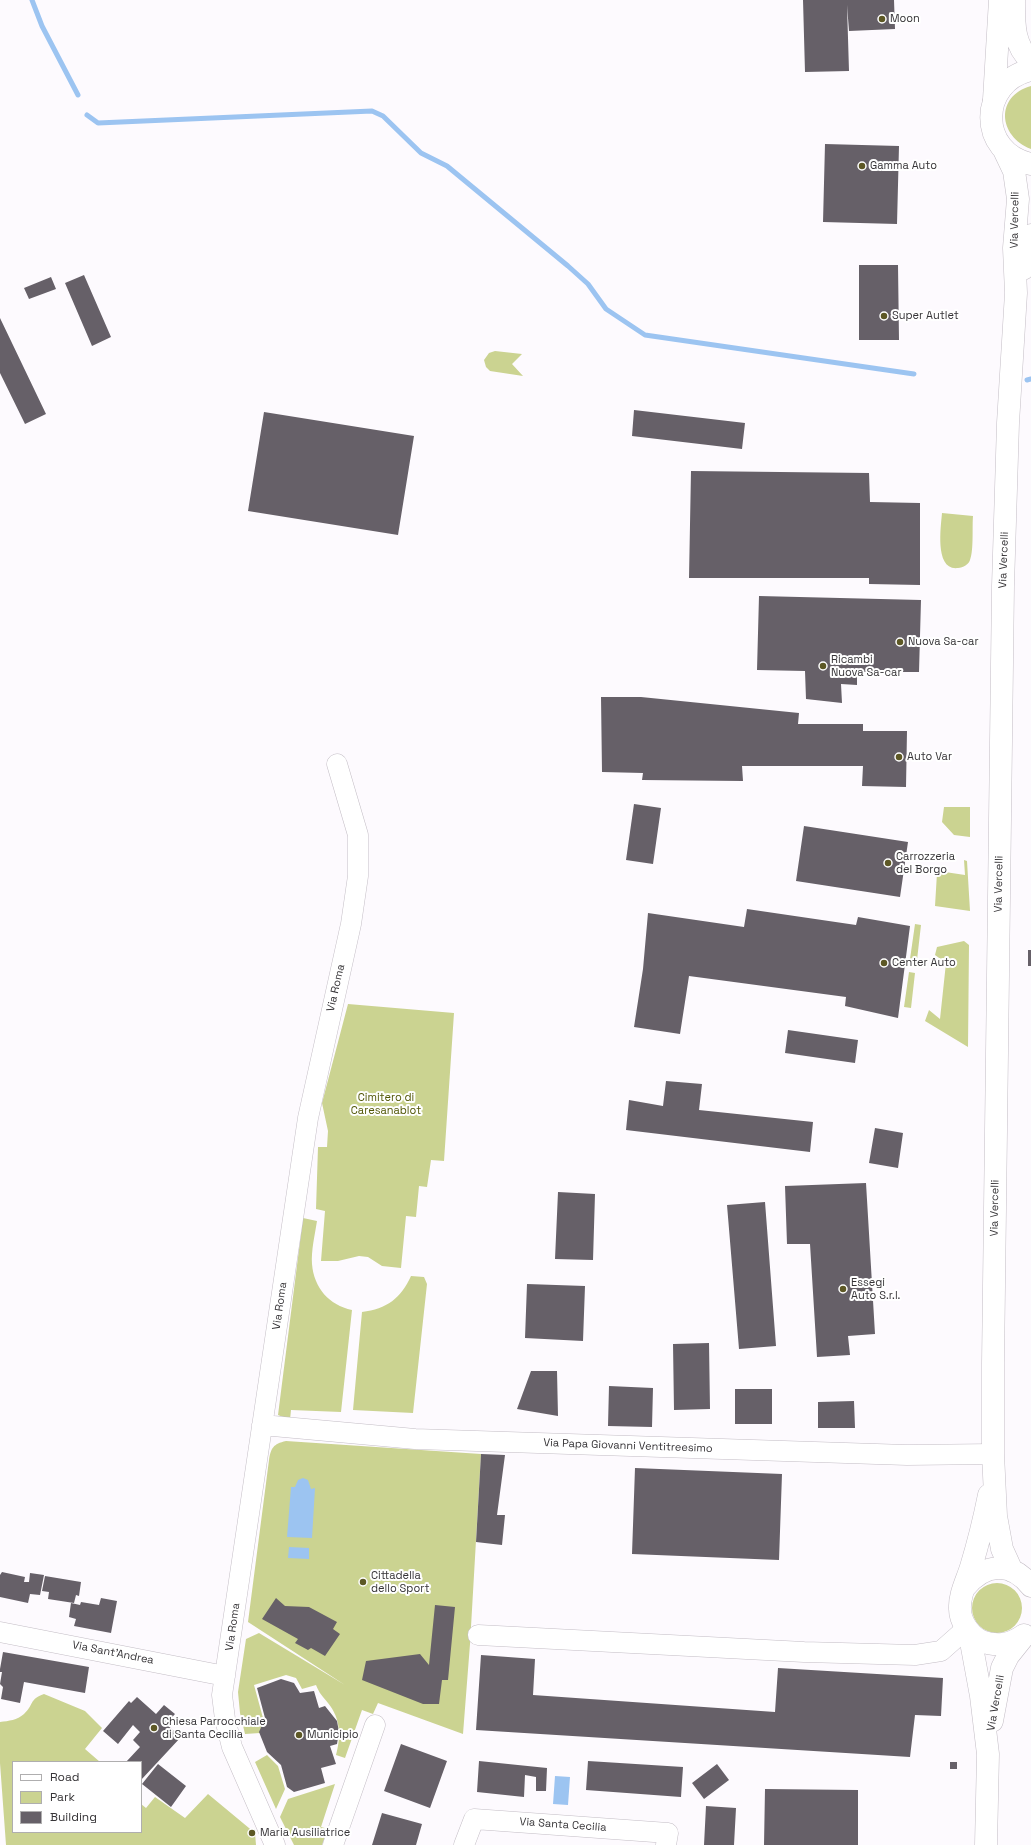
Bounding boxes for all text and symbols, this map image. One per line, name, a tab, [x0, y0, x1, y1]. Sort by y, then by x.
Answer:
place label: Moon	[890, 12, 920, 26]
marker: Moon	[877, 14, 887, 24]
place label: Gamma Auto	[870, 159, 937, 173]
marker: Gamma Auto	[857, 161, 867, 171]
street label: Via Vercelli	[1008, 192, 1022, 248]
place label: Super Autlet	[892, 309, 959, 323]
marker: Super Autlet	[879, 311, 889, 321]
street label: Via Vercelli	[996, 531, 1012, 589]
place label: Nuova Sa-car	[908, 635, 979, 649]
marker: Nuova Sa-car	[895, 637, 905, 647]
place label: Ricambi Nuova Sa-car	[831, 653, 902, 679]
marker: Ricambi Nuova Sa-car	[818, 661, 828, 671]
place label: Auto Var	[907, 750, 952, 764]
marker: Auto Var	[894, 752, 904, 762]
place label: Carrozzeria del Borgo	[896, 850, 955, 876]
street label: Via Vercelli	[992, 856, 1006, 912]
marker: Carrozzeria del Borgo	[883, 858, 893, 868]
place label: Center Auto	[892, 956, 956, 970]
marker: Center Auto	[879, 958, 889, 968]
street label: Via Roma	[324, 963, 348, 1013]
park label: Cimitero di Caresanablot	[351, 1091, 421, 1117]
street label: Via Vercelli	[988, 1180, 1002, 1236]
place label: Essegi Auto S.r.l.	[851, 1276, 900, 1302]
street label: Via Roma	[270, 1281, 290, 1331]
marker: Essegi Auto S.r.l.	[838, 1284, 848, 1294]
street label: Via Papa Giovanni Ventitreesimo	[543, 1436, 713, 1456]
place label: Cittadella dello Sport	[371, 1569, 429, 1595]
marker: Cittadella dello Sport	[358, 1577, 368, 1587]
street label: Via Roma	[223, 1602, 243, 1652]
street label: Via Sant'Andrea	[71, 1639, 155, 1667]
street label: Via Vercelli	[985, 1674, 1007, 1732]
place label: Chiesa Parrocchiale di Santa Cecilia	[162, 1715, 266, 1741]
marker: Chiesa Parrocchiale di Santa Cecilia	[149, 1723, 159, 1733]
place label: Municipio	[307, 1728, 359, 1742]
marker: Municipio	[294, 1730, 304, 1740]
legend	[12, 1761, 142, 1833]
text: Road	[50, 1769, 79, 1785]
text: Park	[50, 1789, 75, 1805]
text: Building	[50, 1809, 97, 1825]
street label: Via Santa Cecilia	[519, 1815, 607, 1835]
place label: Maria Ausiliatrice	[260, 1826, 350, 1840]
marker: Maria Ausiliatrice	[247, 1828, 257, 1838]

